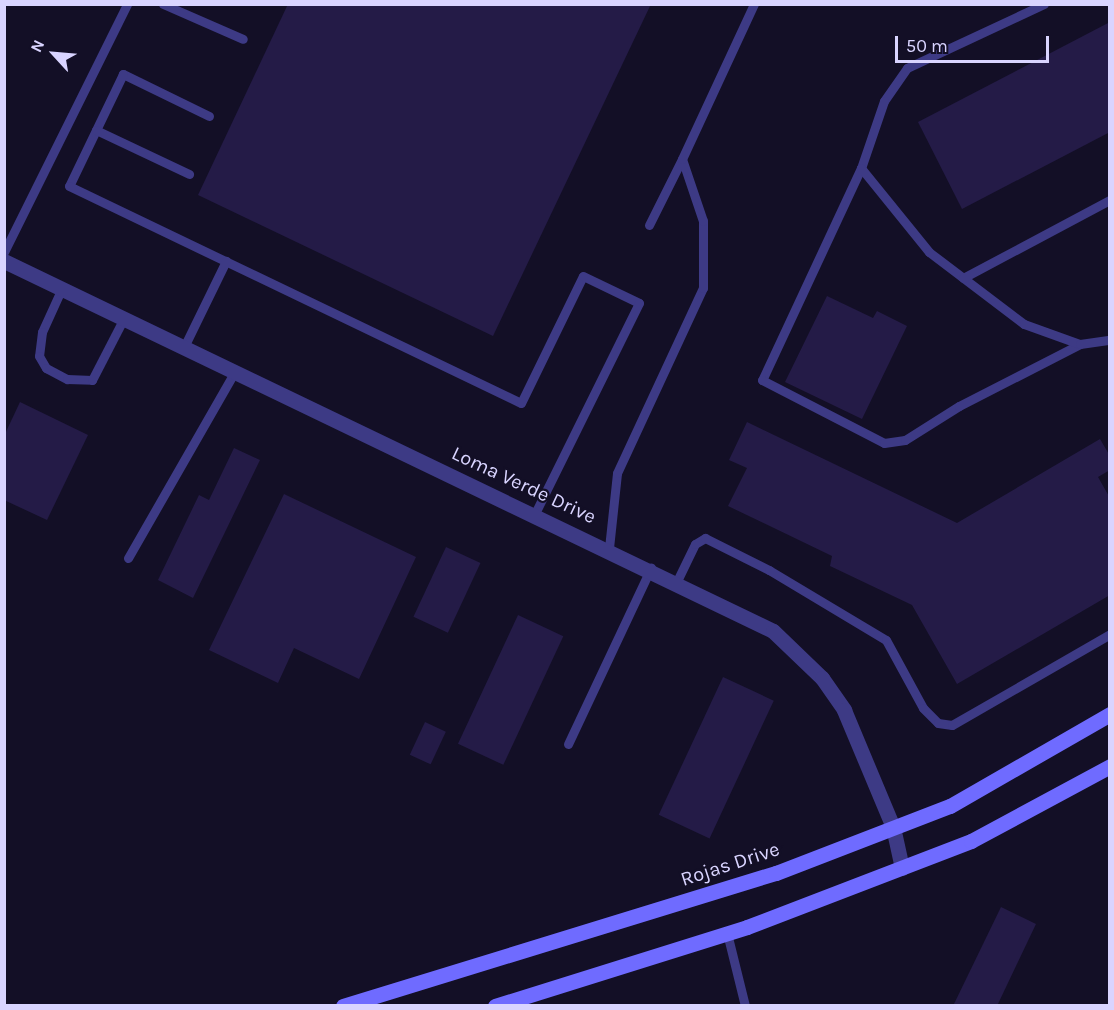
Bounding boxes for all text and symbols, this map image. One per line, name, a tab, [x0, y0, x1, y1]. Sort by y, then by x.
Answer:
north arrow	[24, 24, 84, 84]
scale bar	[898, 24, 1052, 62]
text: 50 m	[906, 35, 948, 57]
text: N	[26, 37, 48, 55]
street label: Loma Verde Drive	[448, 441, 600, 529]
street label: Rojas Drive	[678, 837, 782, 891]

